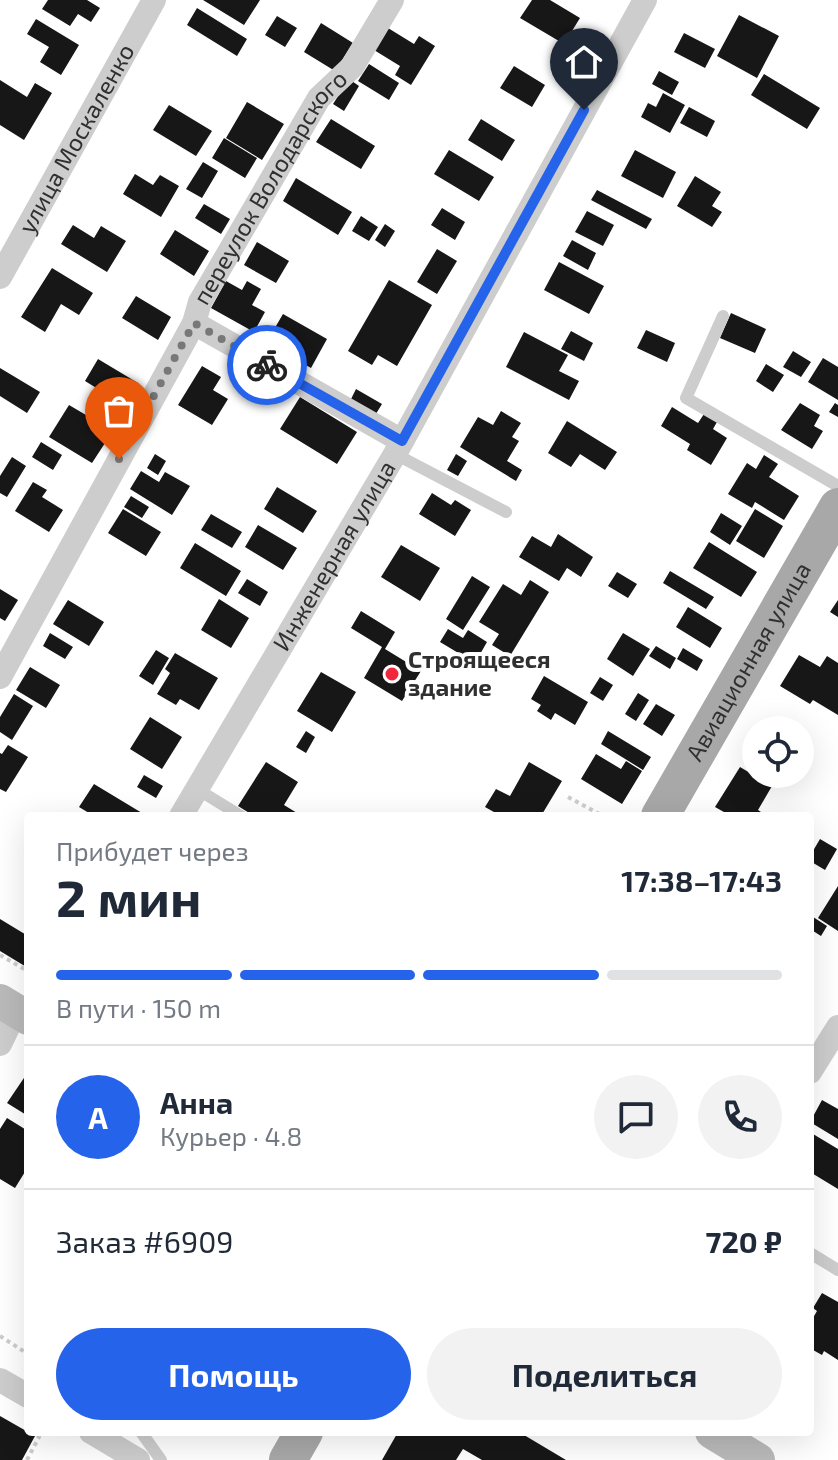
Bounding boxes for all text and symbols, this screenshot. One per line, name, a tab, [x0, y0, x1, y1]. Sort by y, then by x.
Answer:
pin	[550, 28, 618, 110]
street label: улица Москаленко	[11, 38, 140, 238]
icon: home	[562, 40, 606, 84]
street label: переулок Володарского	[186, 63, 352, 309]
courier	[227, 325, 307, 405]
icon: bike	[245, 343, 289, 387]
pin	[85, 377, 153, 459]
icon: bag	[97, 389, 141, 433]
street label: Инженерная улица	[266, 455, 401, 656]
street label: Авиационная улица	[679, 557, 816, 765]
place label: Строящееся здание	[408, 644, 551, 701]
marker: Строящееся здание	[383, 665, 401, 683]
map controls	[742, 716, 814, 788]
button: locate	[742, 716, 814, 788]
text: Прибудет через	[56, 835, 249, 866]
text: 17:38–17:43	[621, 862, 782, 898]
text: 2 мин	[56, 865, 201, 927]
text: В пути · 150 m	[56, 992, 221, 1023]
button: chat	[594, 1075, 678, 1159]
button: phone	[698, 1075, 782, 1159]
text: Анна	[160, 1084, 233, 1120]
text: А	[88, 1099, 108, 1135]
text: Курьер · 4.8	[160, 1120, 302, 1151]
text: Заказ #6909	[56, 1223, 233, 1259]
text: 720 ₽	[706, 1223, 782, 1259]
button: Помощь	[56, 1328, 411, 1420]
button: Поделиться	[427, 1328, 782, 1420]

